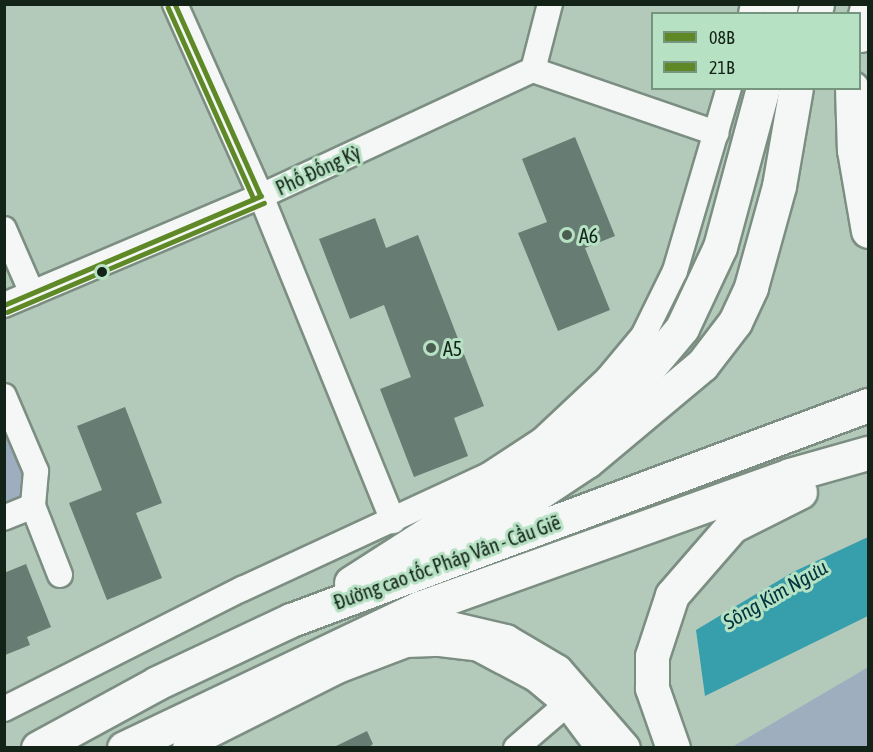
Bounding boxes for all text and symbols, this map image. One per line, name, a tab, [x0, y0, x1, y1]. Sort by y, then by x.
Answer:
legend	[651, 12, 861, 90]
text: 08B	[709, 27, 734, 48]
text: 21B	[709, 57, 734, 78]
street label: Phố Đống Kỳ	[272, 140, 364, 200]
place label: A6	[579, 223, 598, 247]
marker: A6	[560, 228, 574, 242]
unlabelled marker	[96, 266, 108, 278]
place label: A5	[443, 336, 462, 360]
marker: A5	[424, 341, 438, 355]
street label: Đường cao tốc Pháp Vân - Cầu Giẽ	[330, 510, 564, 614]
water label: Sông Kim Ngưu	[718, 554, 832, 634]

